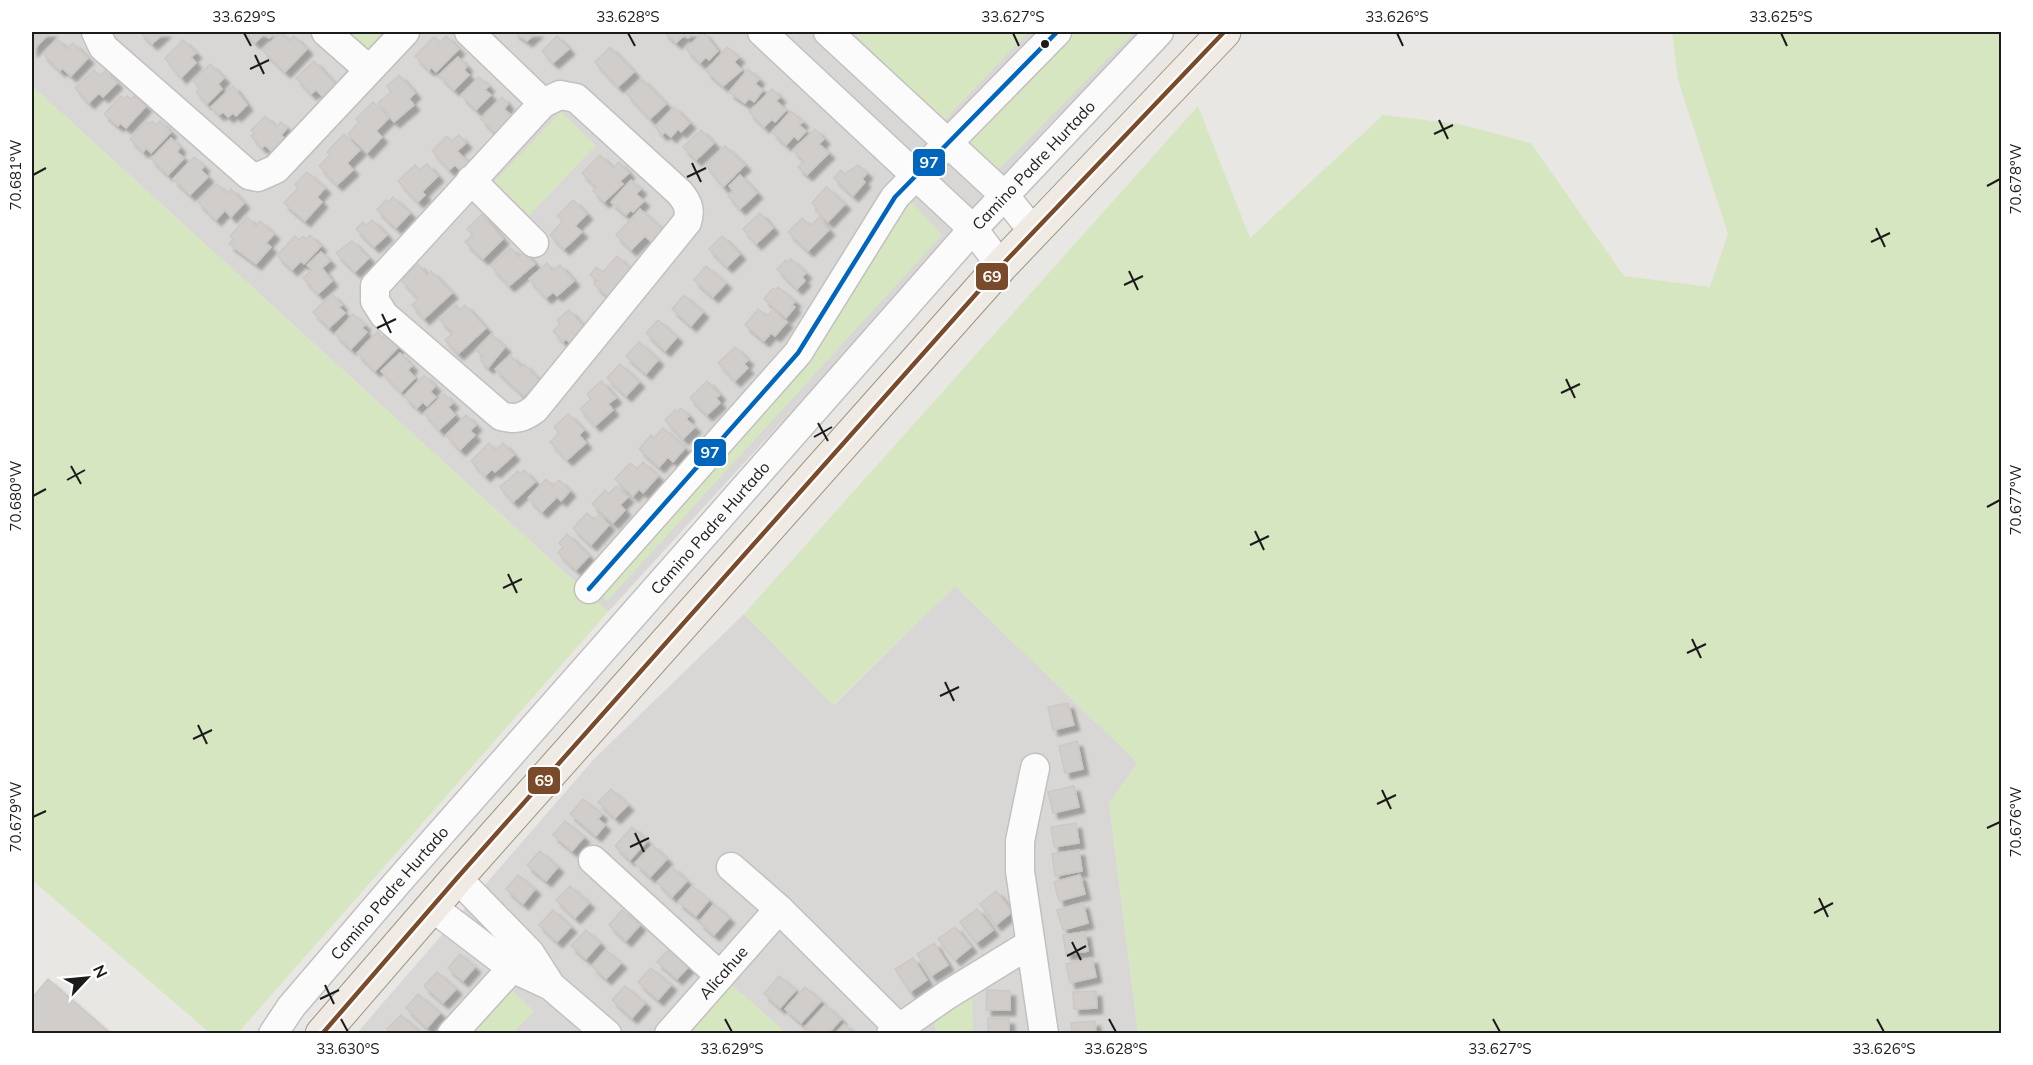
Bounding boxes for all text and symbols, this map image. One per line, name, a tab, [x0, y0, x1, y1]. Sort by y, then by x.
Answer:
text: 33.629°S	[212, 7, 276, 26]
text: 33.628°S	[596, 7, 660, 26]
text: 33.627°S	[981, 7, 1045, 26]
text: 33.626°S	[1365, 7, 1429, 26]
text: 33.625°S	[1749, 7, 1813, 26]
unlabelled marker	[1039, 38, 1051, 50]
street label: Camino Padre Hurtado	[968, 96, 1099, 234]
text: 70.681°W	[6, 139, 25, 210]
text: 70.678°W	[2006, 143, 2025, 214]
line badge: 97	[912, 148, 946, 177]
text: 97	[919, 152, 939, 172]
line badge: 69	[975, 262, 1009, 291]
text: 69	[982, 266, 1002, 286]
line badge: 97	[693, 438, 727, 467]
text: 97	[700, 442, 720, 462]
street label: Camino Padre Hurtado	[646, 457, 774, 598]
text: 70.680°W	[6, 460, 25, 531]
text: 70.677°W	[2006, 464, 2025, 535]
line badge: 69	[527, 766, 561, 795]
text: 69	[534, 770, 554, 790]
text: 70.679°W	[6, 781, 25, 852]
text: 70.676°W	[2006, 786, 2025, 857]
street label: Camino Padre Hurtado	[326, 822, 453, 964]
street label: Alicahue	[694, 942, 752, 1003]
north arrow	[57, 948, 117, 1008]
text: N	[89, 962, 112, 981]
text: 33.630°S	[316, 1039, 380, 1058]
text: 33.629°S	[700, 1039, 764, 1058]
text: 33.628°S	[1084, 1039, 1148, 1058]
text: 33.627°S	[1468, 1039, 1532, 1058]
text: 33.626°S	[1852, 1039, 1916, 1058]

